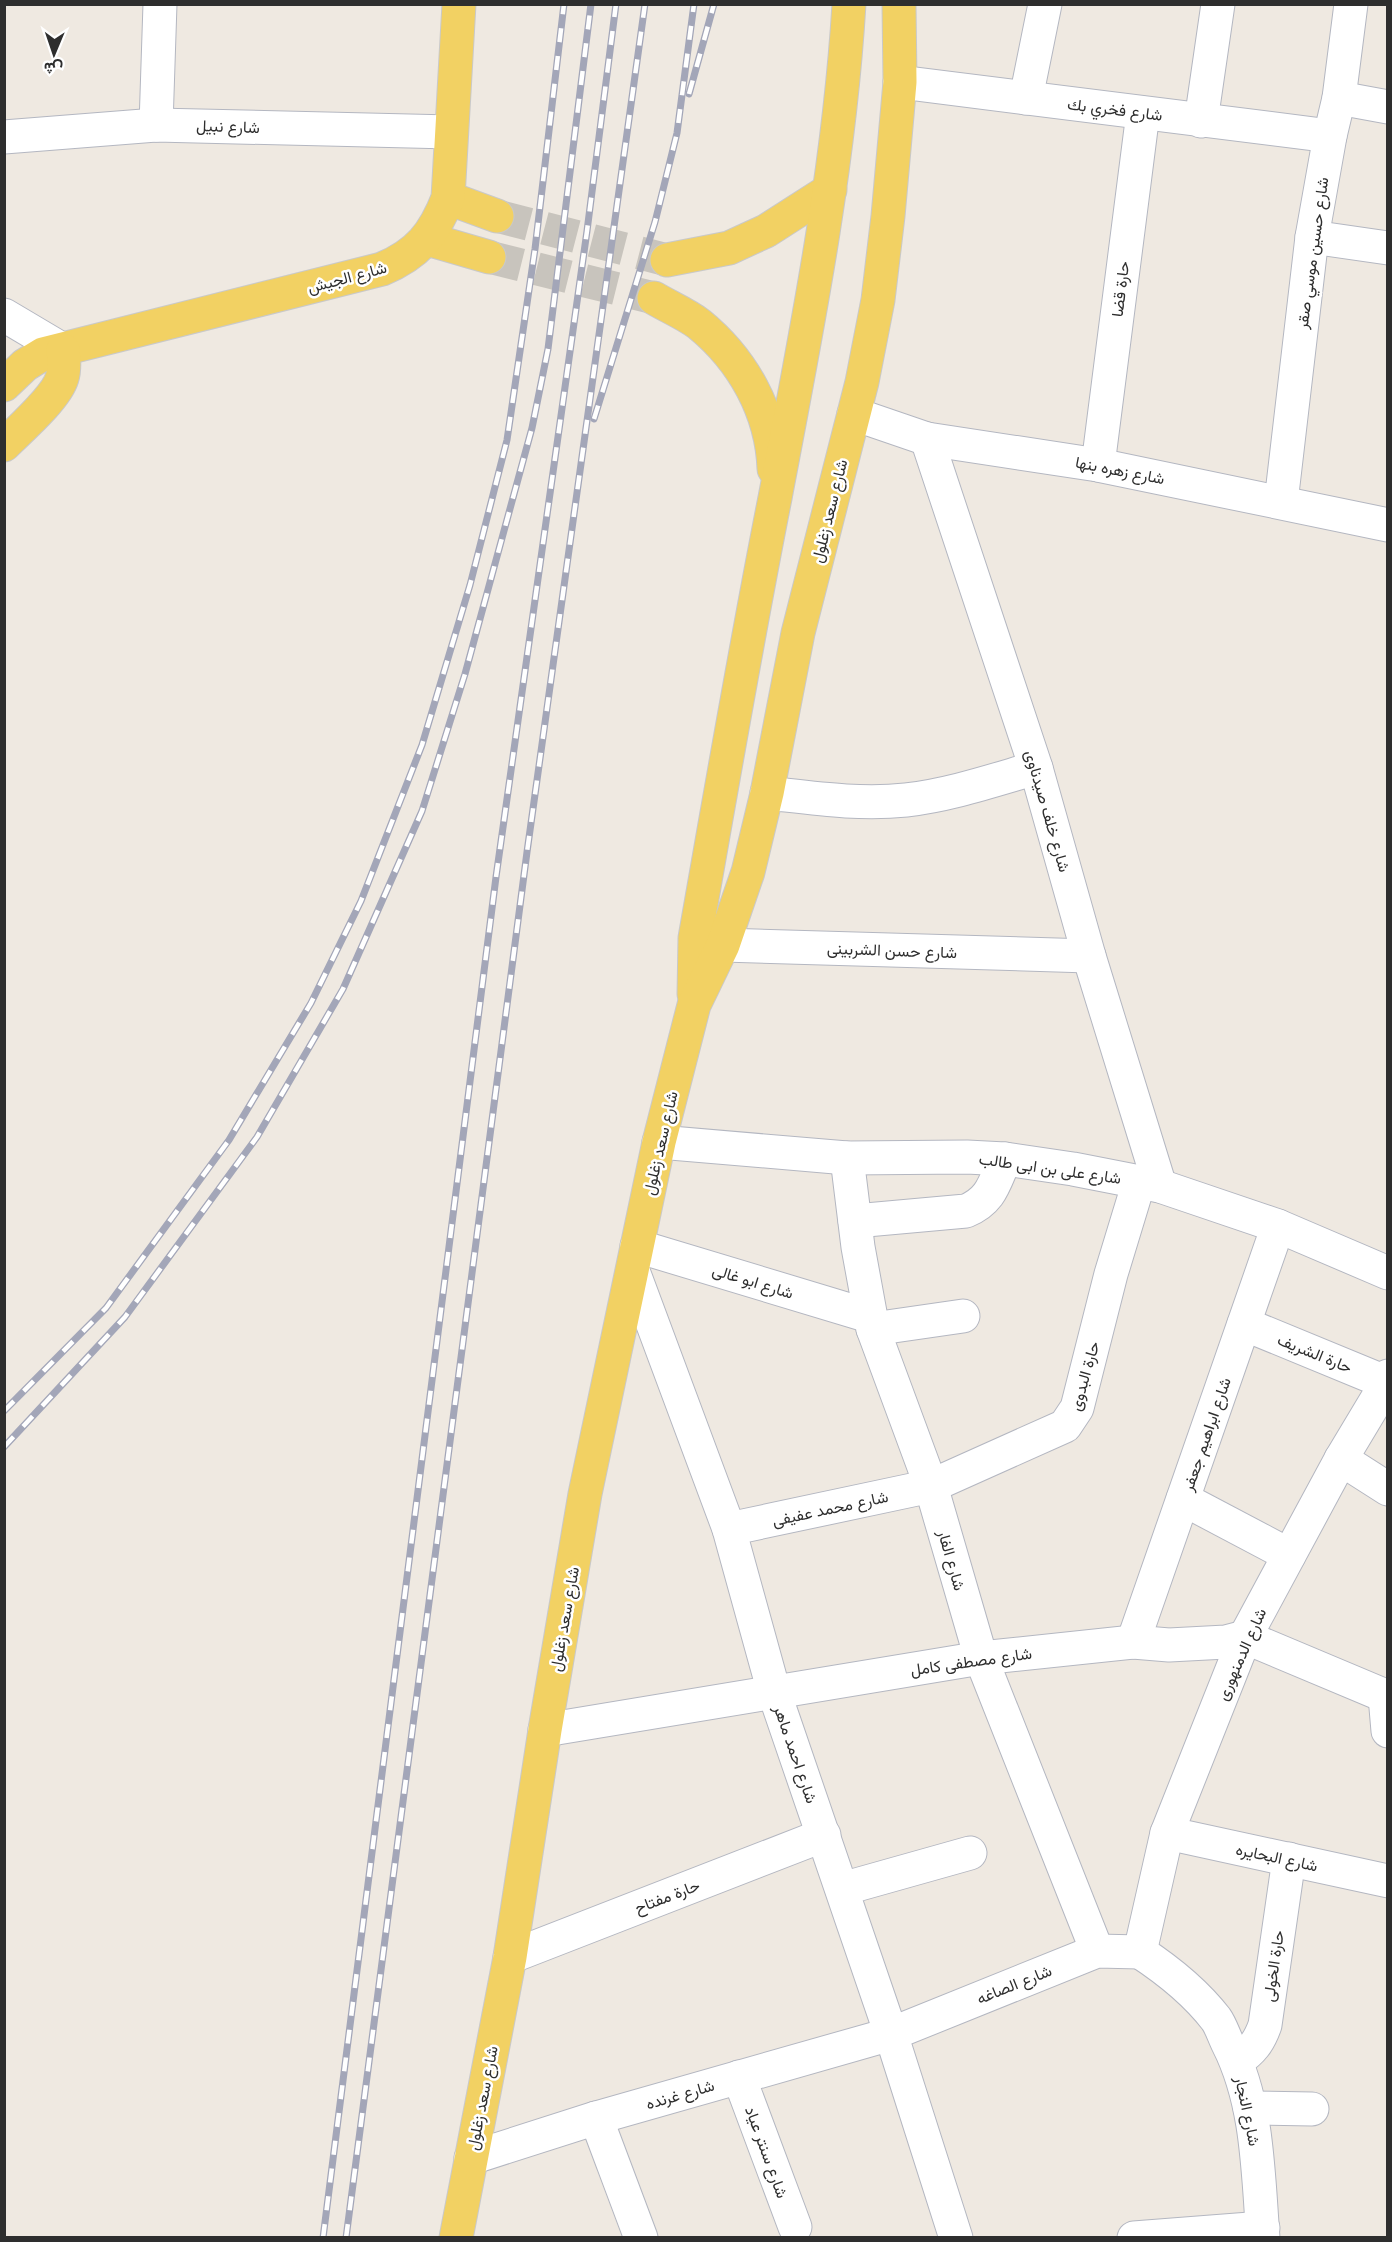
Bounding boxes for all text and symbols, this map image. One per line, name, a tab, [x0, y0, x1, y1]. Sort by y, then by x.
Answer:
north arrow	[24, 24, 84, 84]
text: ش	[44, 59, 63, 78]
street label: شارع فخري بك	[1066, 94, 1164, 129]
street label: شارع نبيل	[196, 116, 260, 139]
street label: شارع حسين موسي صقر	[1292, 176, 1337, 332]
street label: شارع الجيش	[305, 258, 389, 299]
street label: حارة قضا	[1108, 260, 1134, 318]
street label: شارع زهره بنها	[1073, 453, 1166, 490]
street label: شارع سعد زغلول	[807, 457, 853, 565]
street label: شارع خلف صيدناوى	[1019, 748, 1074, 875]
street label: شارع حسن الشربينى	[826, 939, 957, 964]
street label: شارع سعد زغلول	[639, 1089, 684, 1197]
street label: شارع على بن ابى طالب	[977, 1149, 1122, 1190]
street label: شارع ابو غالى	[709, 1260, 796, 1305]
street label: حارة الشريف	[1274, 1330, 1355, 1378]
street label: حارة البدوى	[1065, 1339, 1105, 1413]
street label: شارع ابراهيم جعفر	[1178, 1375, 1237, 1495]
street label: شارع محمد عفيفى	[770, 1487, 890, 1532]
street label: شارع الفار	[932, 1527, 969, 1593]
street label: شارع سعد زغلول	[546, 1565, 585, 1673]
street label: شارع الدمنهورى	[1213, 1605, 1272, 1704]
street label: شارع مصطفى كامل	[909, 1644, 1033, 1681]
street label: شارع احمد ماهر	[768, 1702, 821, 1806]
street label: شارع البحايره	[1234, 1840, 1320, 1877]
street label: حارة مفتاح	[632, 1875, 703, 1919]
street label: حارة الخولى	[1259, 1929, 1289, 2003]
street label: شارع الصاغه	[974, 1961, 1055, 2010]
street label: شارع سعد زغلول	[463, 2044, 504, 2152]
street label: شارع النجار	[1229, 2074, 1264, 2148]
street label: شارع غرنده	[644, 2076, 717, 2115]
street label: شارع سنتر عياد	[739, 2104, 792, 2201]

